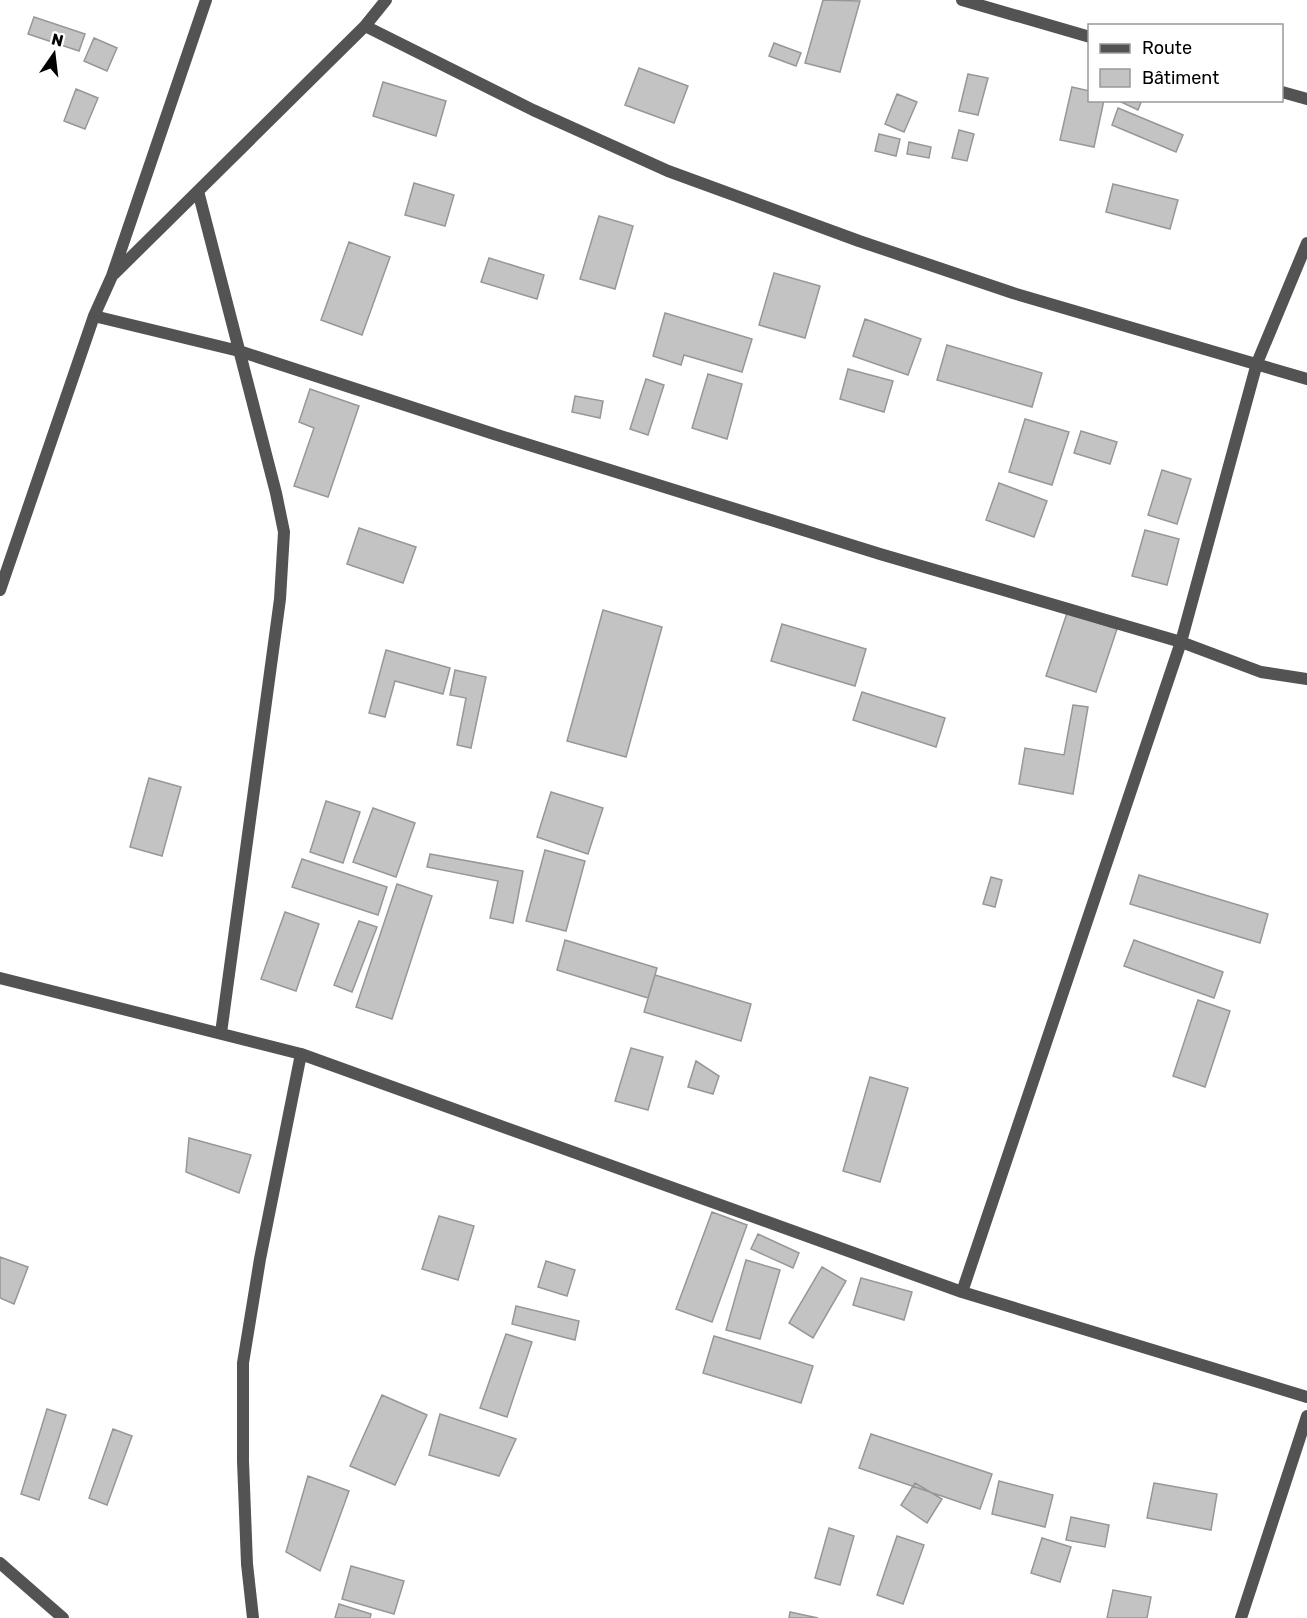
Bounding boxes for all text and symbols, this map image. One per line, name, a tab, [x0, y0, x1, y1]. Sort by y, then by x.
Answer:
north arrow	[24, 24, 84, 84]
legend	[1088, 24, 1283, 102]
text: N	[50, 29, 65, 51]
text: Route	[1142, 37, 1192, 59]
text: Bâtiment	[1142, 67, 1219, 89]

